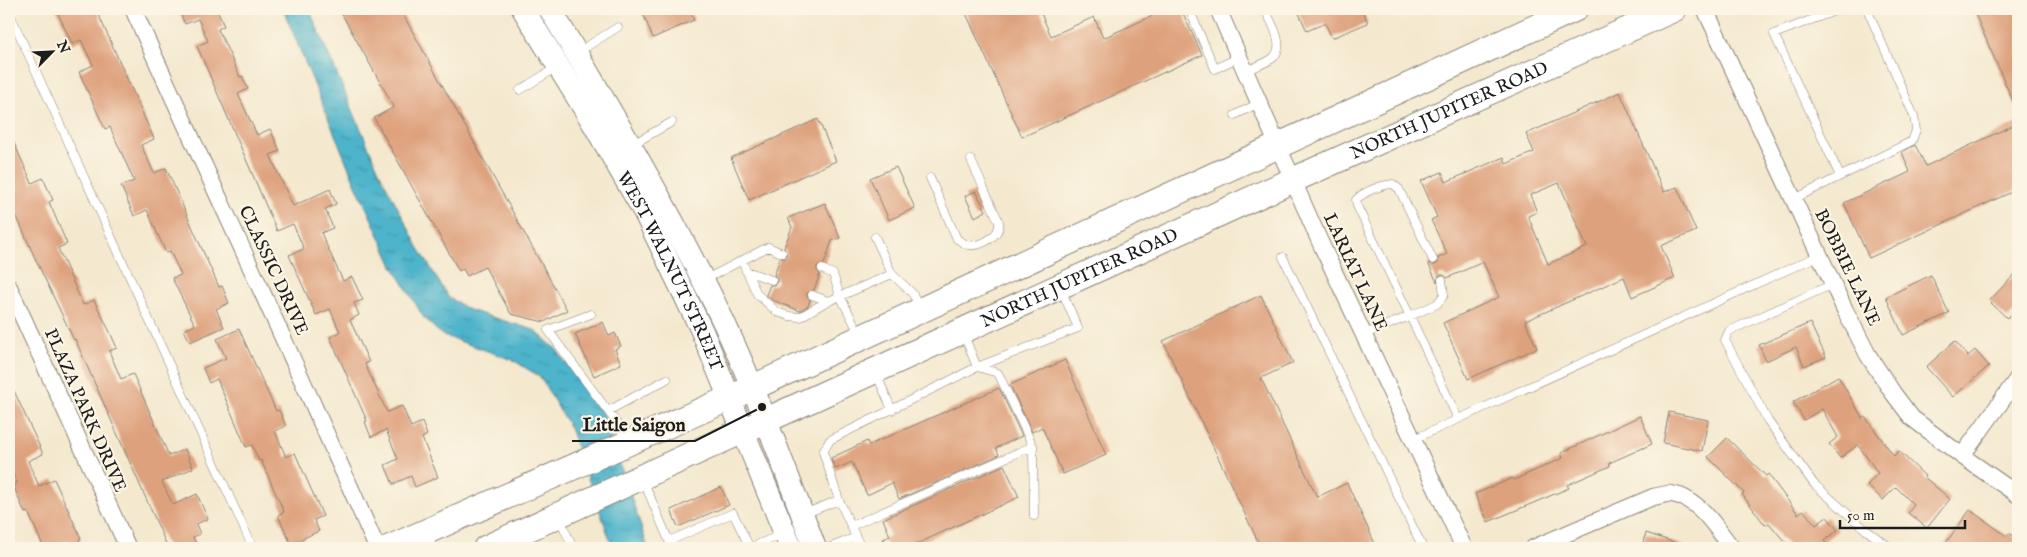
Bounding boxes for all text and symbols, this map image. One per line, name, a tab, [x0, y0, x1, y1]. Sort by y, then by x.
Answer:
north arrow	[28, 28, 78, 78]
text: N	[52, 37, 74, 56]
street label: NORTH JUPITER ROAD	[1347, 57, 1552, 166]
street label: WEST WALNUT STREET	[611, 168, 727, 375]
street label: CLASSIC DRIVE	[233, 202, 313, 339]
street label: BOBBIE LANE	[1808, 205, 1885, 330]
street label: LARIAT LANE	[1317, 210, 1392, 336]
street label: NORTH JUPITER ROAD	[978, 224, 1182, 334]
street label: PLAZA PARK DRIVE	[38, 325, 131, 496]
callout: Little Saigon	[572, 407, 695, 441]
text: Little Saigon	[582, 414, 686, 438]
scale bar	[1840, 497, 1964, 529]
text: 50 m	[1847, 506, 1875, 525]

